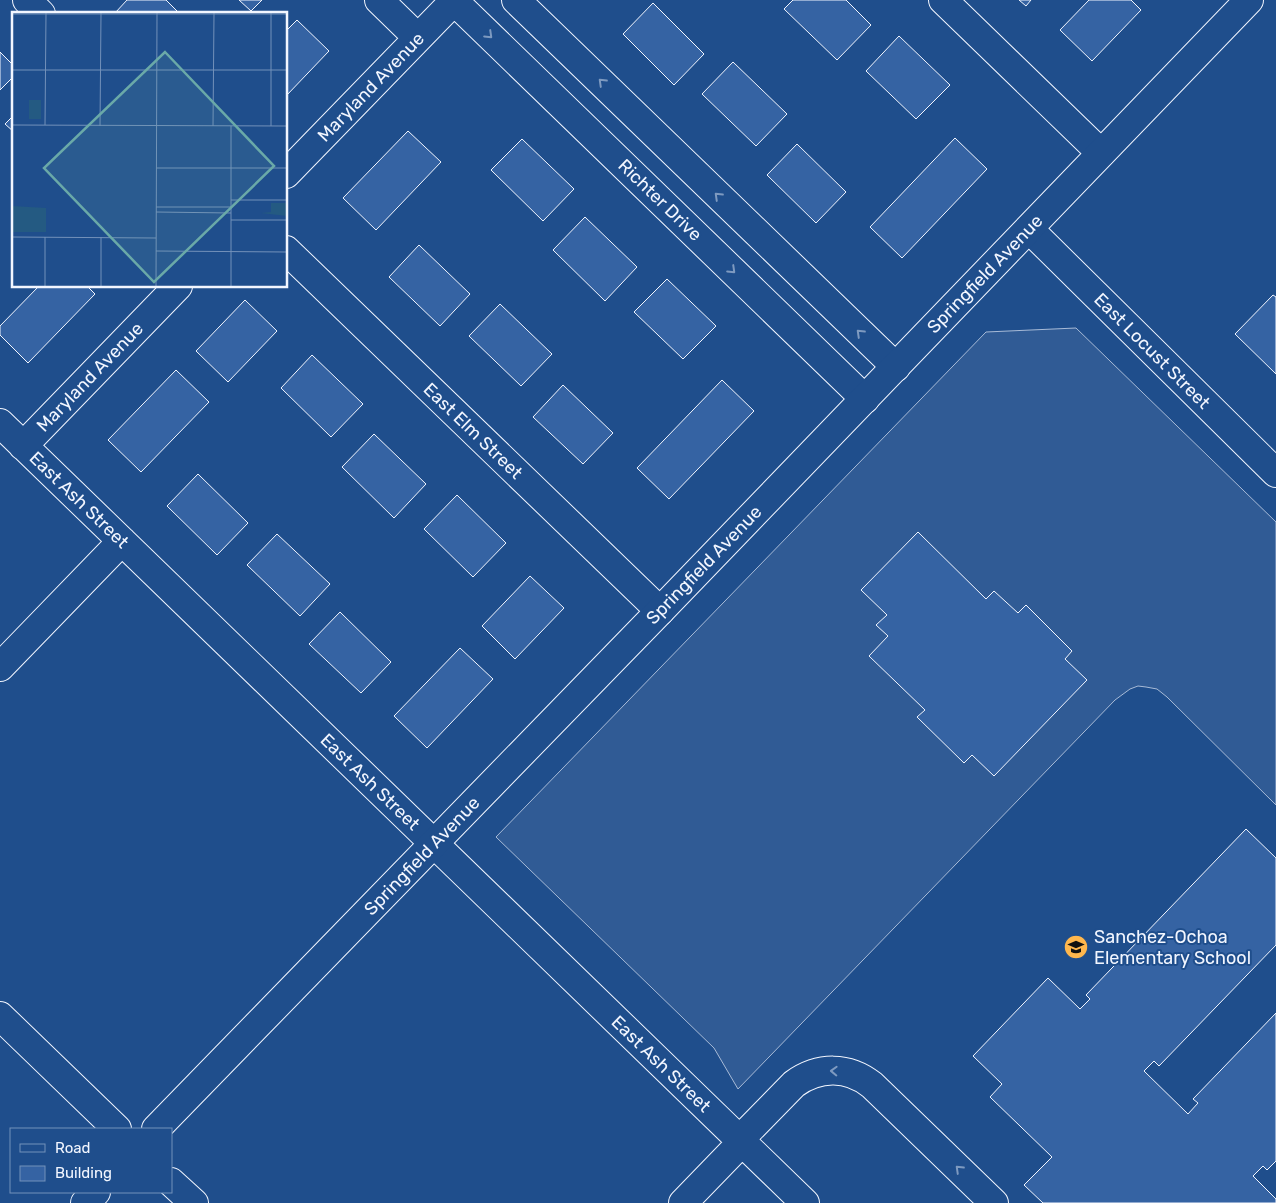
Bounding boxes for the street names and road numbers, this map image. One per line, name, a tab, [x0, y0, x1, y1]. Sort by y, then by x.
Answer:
street label: Maryland Avenue	[313, 28, 429, 146]
street label: Richter Drive	[613, 155, 707, 245]
street label: Springfield Avenue	[923, 210, 1047, 338]
street label: East Locust Street	[1089, 288, 1215, 414]
street label: Maryland Avenue	[32, 318, 148, 436]
street label: East Elm Street	[419, 378, 527, 484]
street label: East Ash Street	[25, 447, 133, 553]
street label: Springfield Avenue	[642, 501, 766, 629]
street label: East Ash Street	[316, 729, 424, 835]
street label: Springfield Avenue	[360, 792, 484, 920]
street label: East Ash Street	[607, 1011, 715, 1117]

